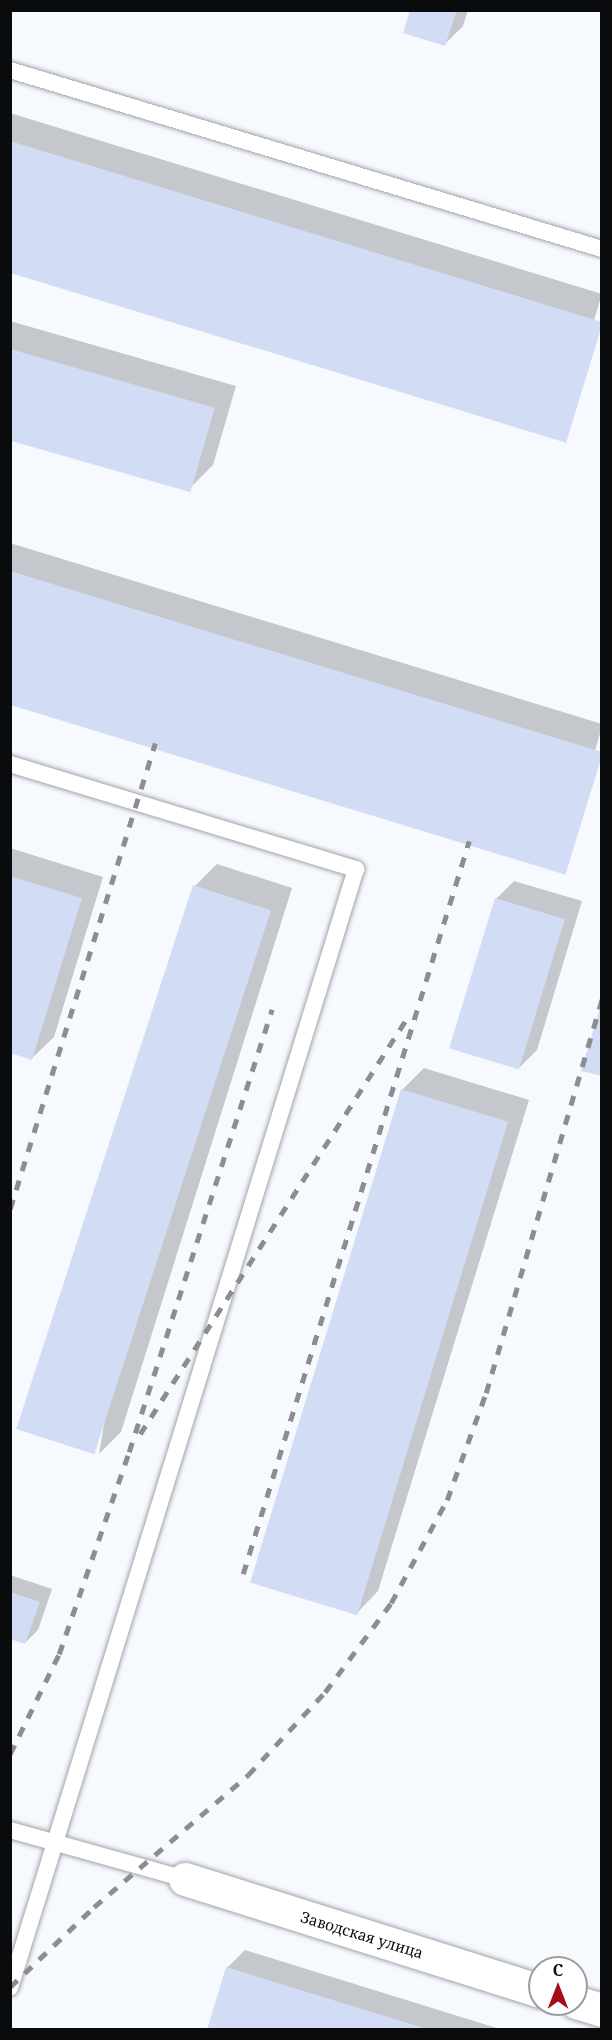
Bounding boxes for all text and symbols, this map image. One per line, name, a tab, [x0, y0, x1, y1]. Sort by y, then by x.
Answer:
street label: Заводская улица	[299, 1908, 425, 1962]
north arrow	[528, 1956, 588, 2016]
text: С	[553, 1959, 563, 1981]

